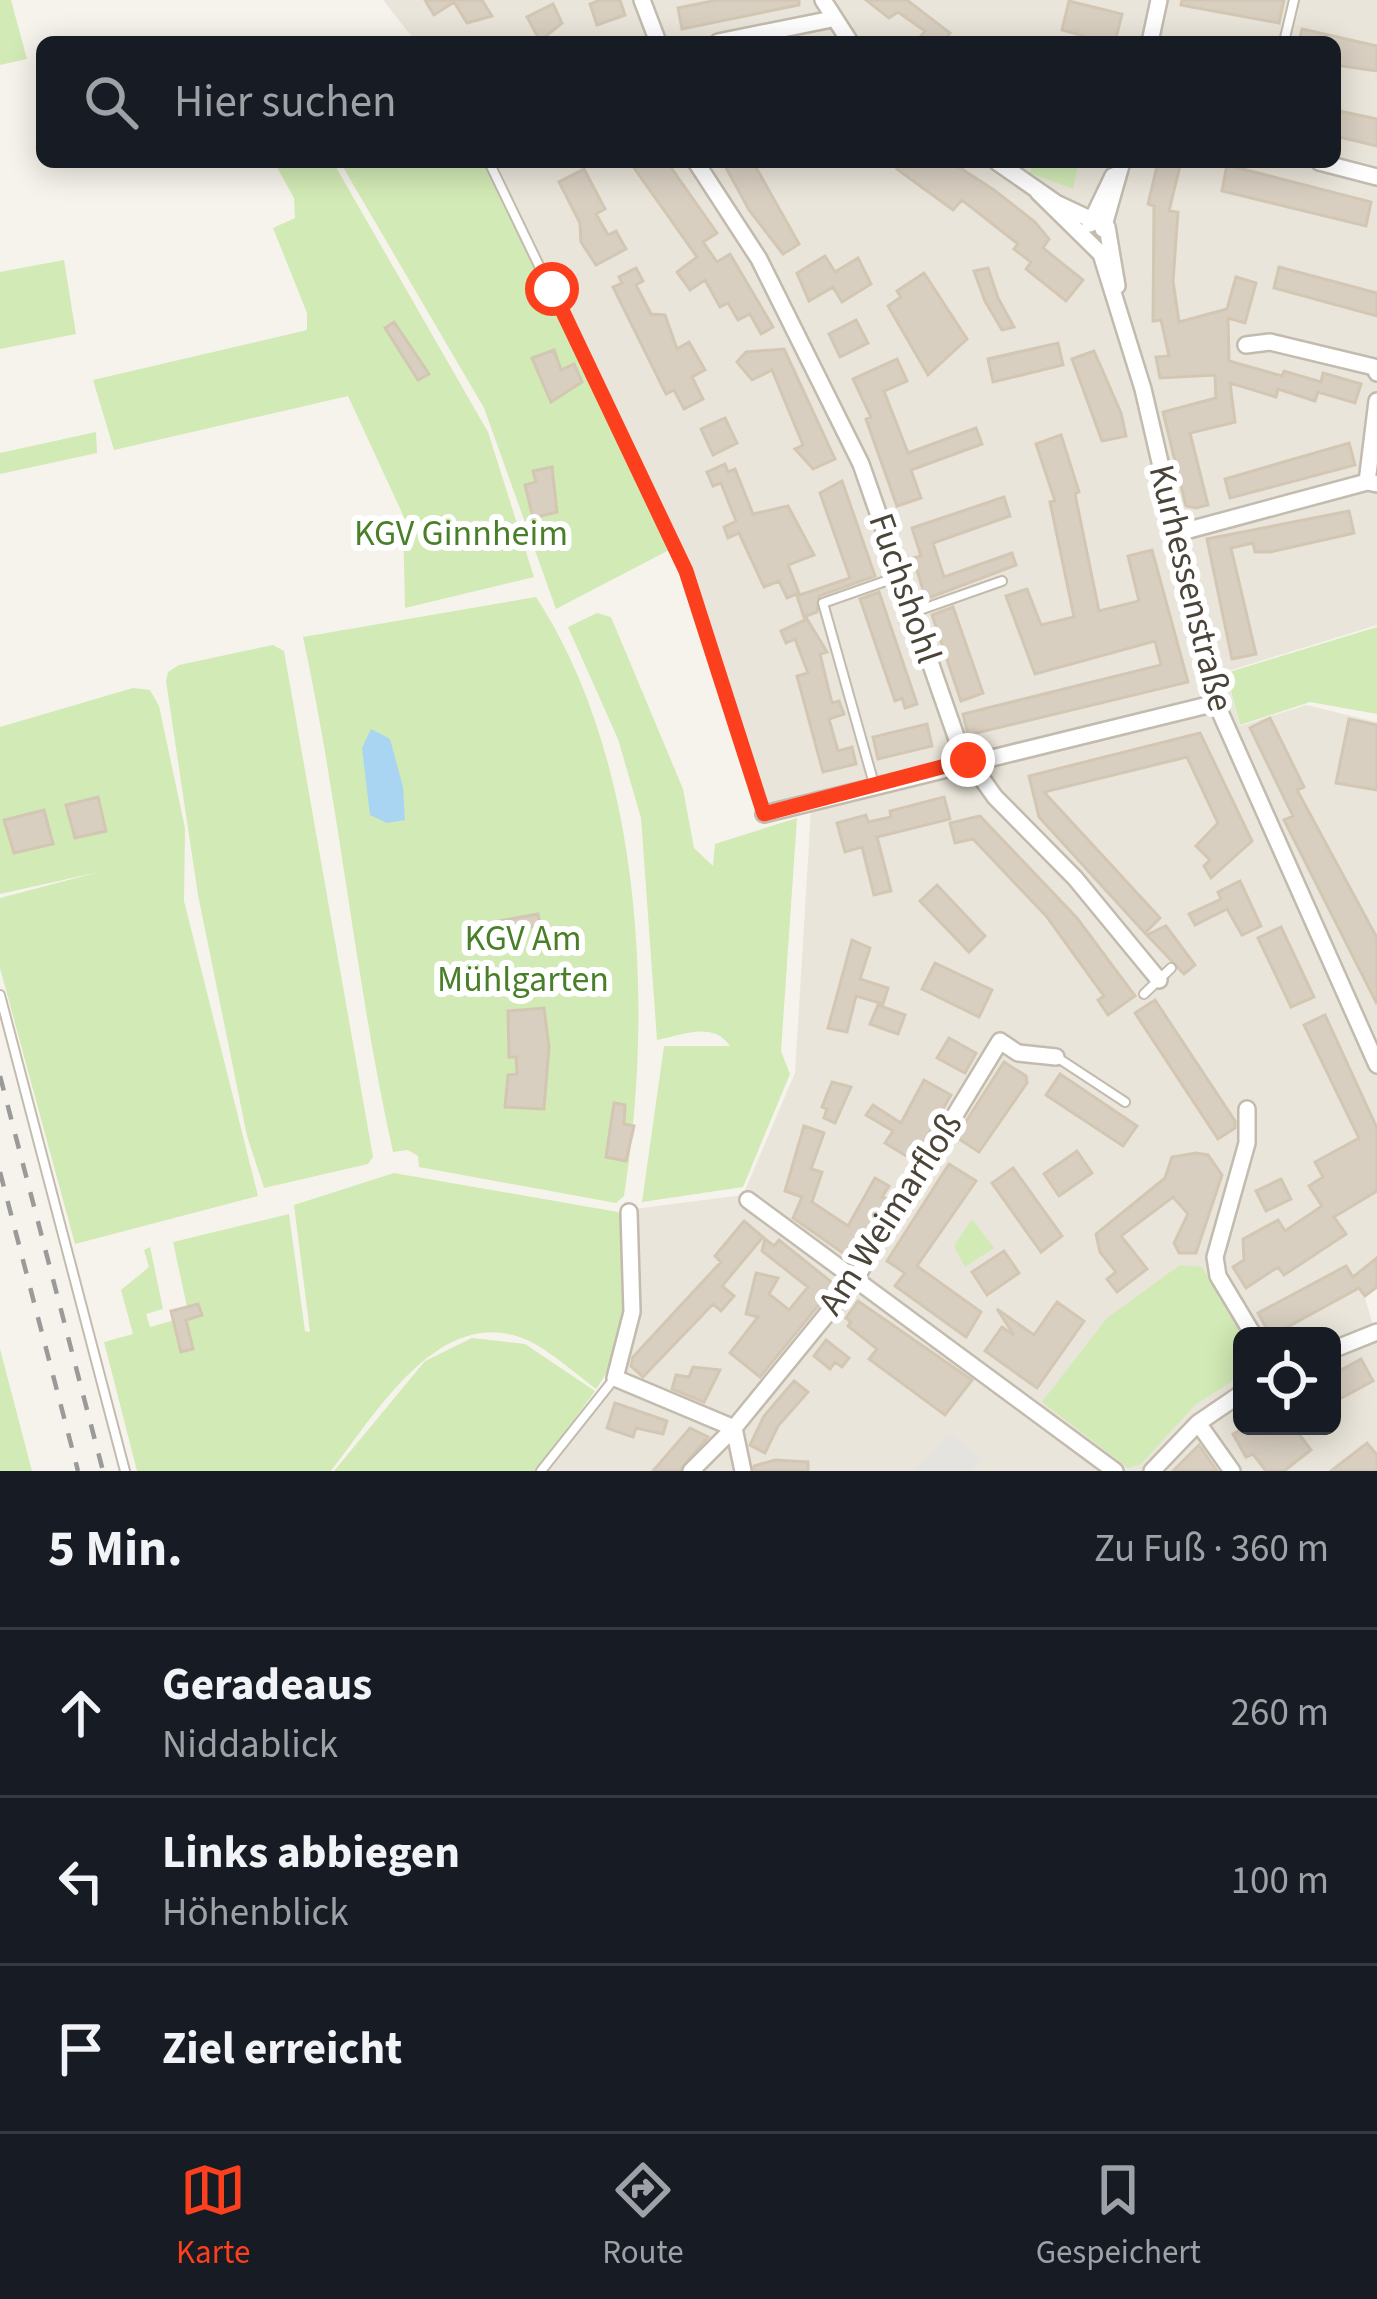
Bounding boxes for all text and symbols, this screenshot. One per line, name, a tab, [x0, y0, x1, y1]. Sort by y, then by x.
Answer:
search box	[36, 36, 1341, 168]
icon: search	[78, 69, 144, 135]
text: Hier suchen	[174, 70, 397, 134]
route start	[525, 262, 579, 316]
street label: Kurhessenstraße	[1136, 459, 1246, 717]
street label: Fuchshohl	[856, 506, 954, 670]
park label: KGV Ginnheim	[354, 508, 568, 559]
route end	[941, 733, 995, 787]
park label: KGV Am Mühlgarten	[437, 913, 609, 1005]
street label: Am Weimarfloß	[805, 1103, 975, 1325]
map controls	[1233, 1327, 1341, 1435]
button: locate	[1233, 1327, 1341, 1435]
text: 5 Min.	[48, 1513, 183, 1585]
text: Zu Fuß · 360 m	[1094, 1521, 1329, 1577]
text: Geradeaus	[162, 1653, 372, 1717]
icon: ahead	[48, 1680, 114, 1746]
text: 260 m	[1231, 1685, 1329, 1741]
text: Niddablick	[162, 1717, 338, 1773]
text: Links abbiegen	[162, 1821, 460, 1885]
icon: left	[48, 1848, 114, 1914]
text: 100 m	[1231, 1853, 1329, 1909]
text: Höhenblick	[162, 1885, 349, 1941]
icon: arrive	[48, 2016, 114, 2082]
text: Ziel erreicht	[162, 2017, 402, 2081]
tab: Karte	[176, 2157, 250, 2276]
tab: Route	[602, 2157, 684, 2276]
tab: Gespeichert	[1036, 2157, 1201, 2276]

